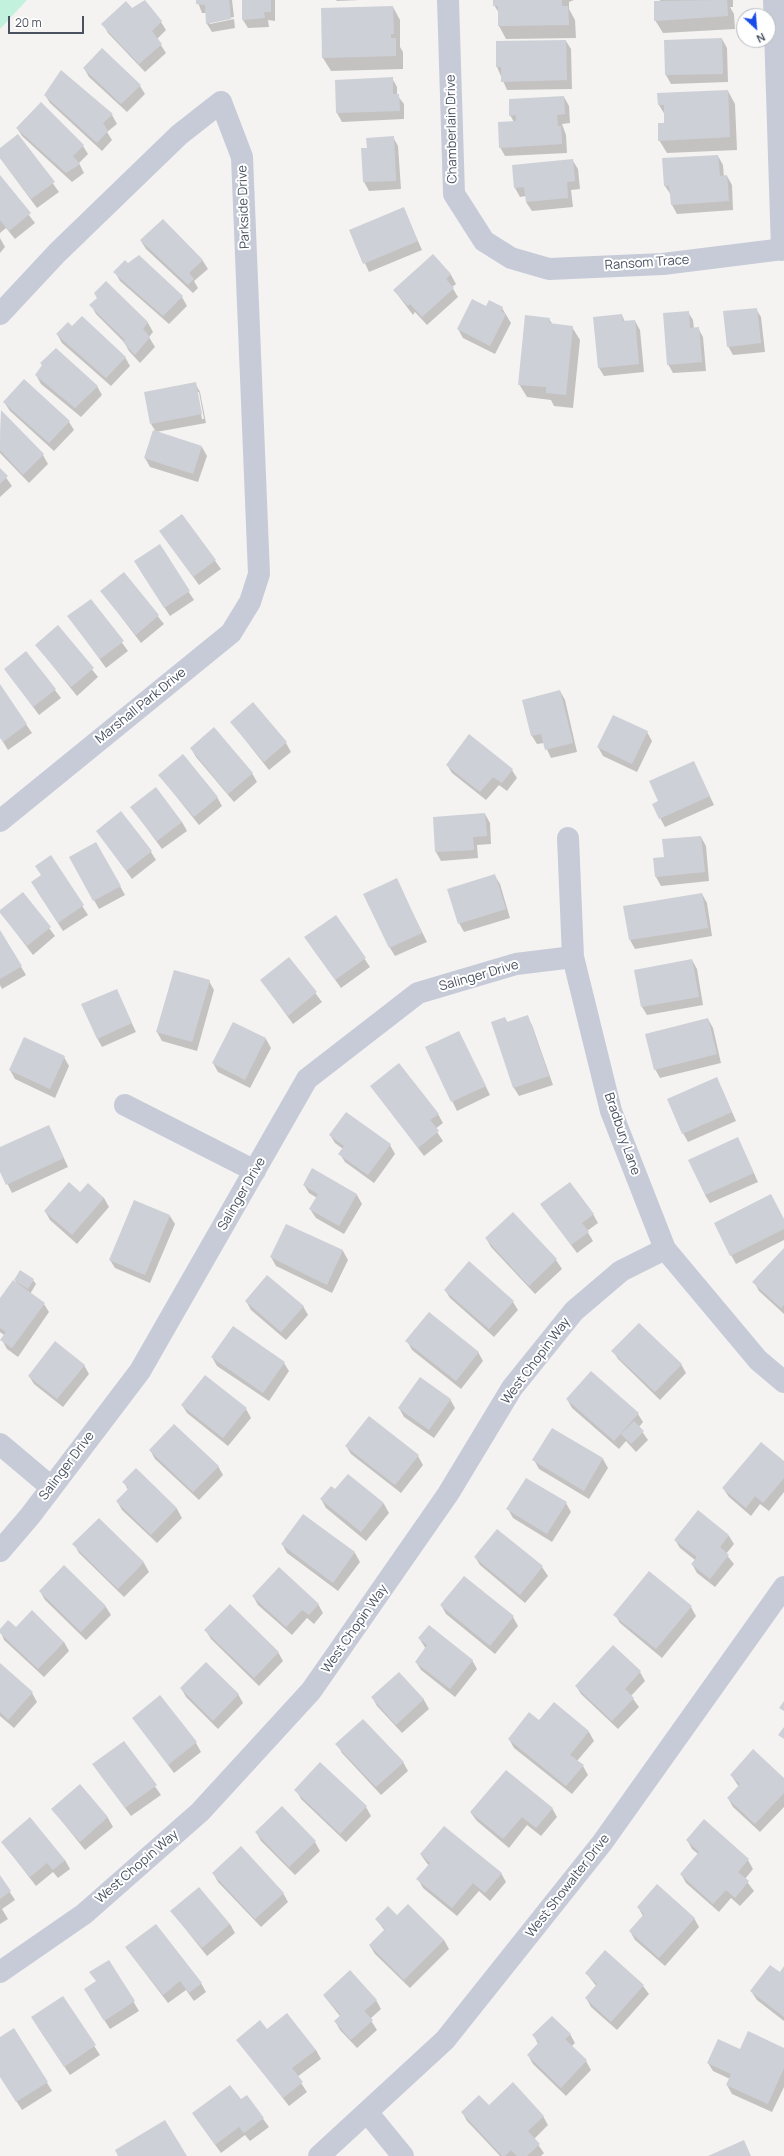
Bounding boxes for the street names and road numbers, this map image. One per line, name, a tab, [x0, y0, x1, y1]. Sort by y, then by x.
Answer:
street label: Chamberlain Drive	[443, 74, 461, 184]
street label: Parkside Drive	[235, 165, 253, 249]
street label: Ransom Trace	[604, 252, 690, 274]
street label: Marshall Park Drive	[93, 665, 189, 747]
street label: Salinger Drive	[437, 957, 521, 995]
street label: Bradbury Lane	[601, 1091, 643, 1177]
street label: Salinger Drive	[215, 1155, 269, 1233]
street label: West Chopin Way	[498, 1315, 574, 1407]
street label: Salinger Drive	[36, 1429, 98, 1503]
street label: West Chopin Way	[319, 1582, 391, 1676]
street label: West Chopin Way	[92, 1827, 182, 1907]
street label: West Showalter Drive	[523, 1831, 613, 1941]

